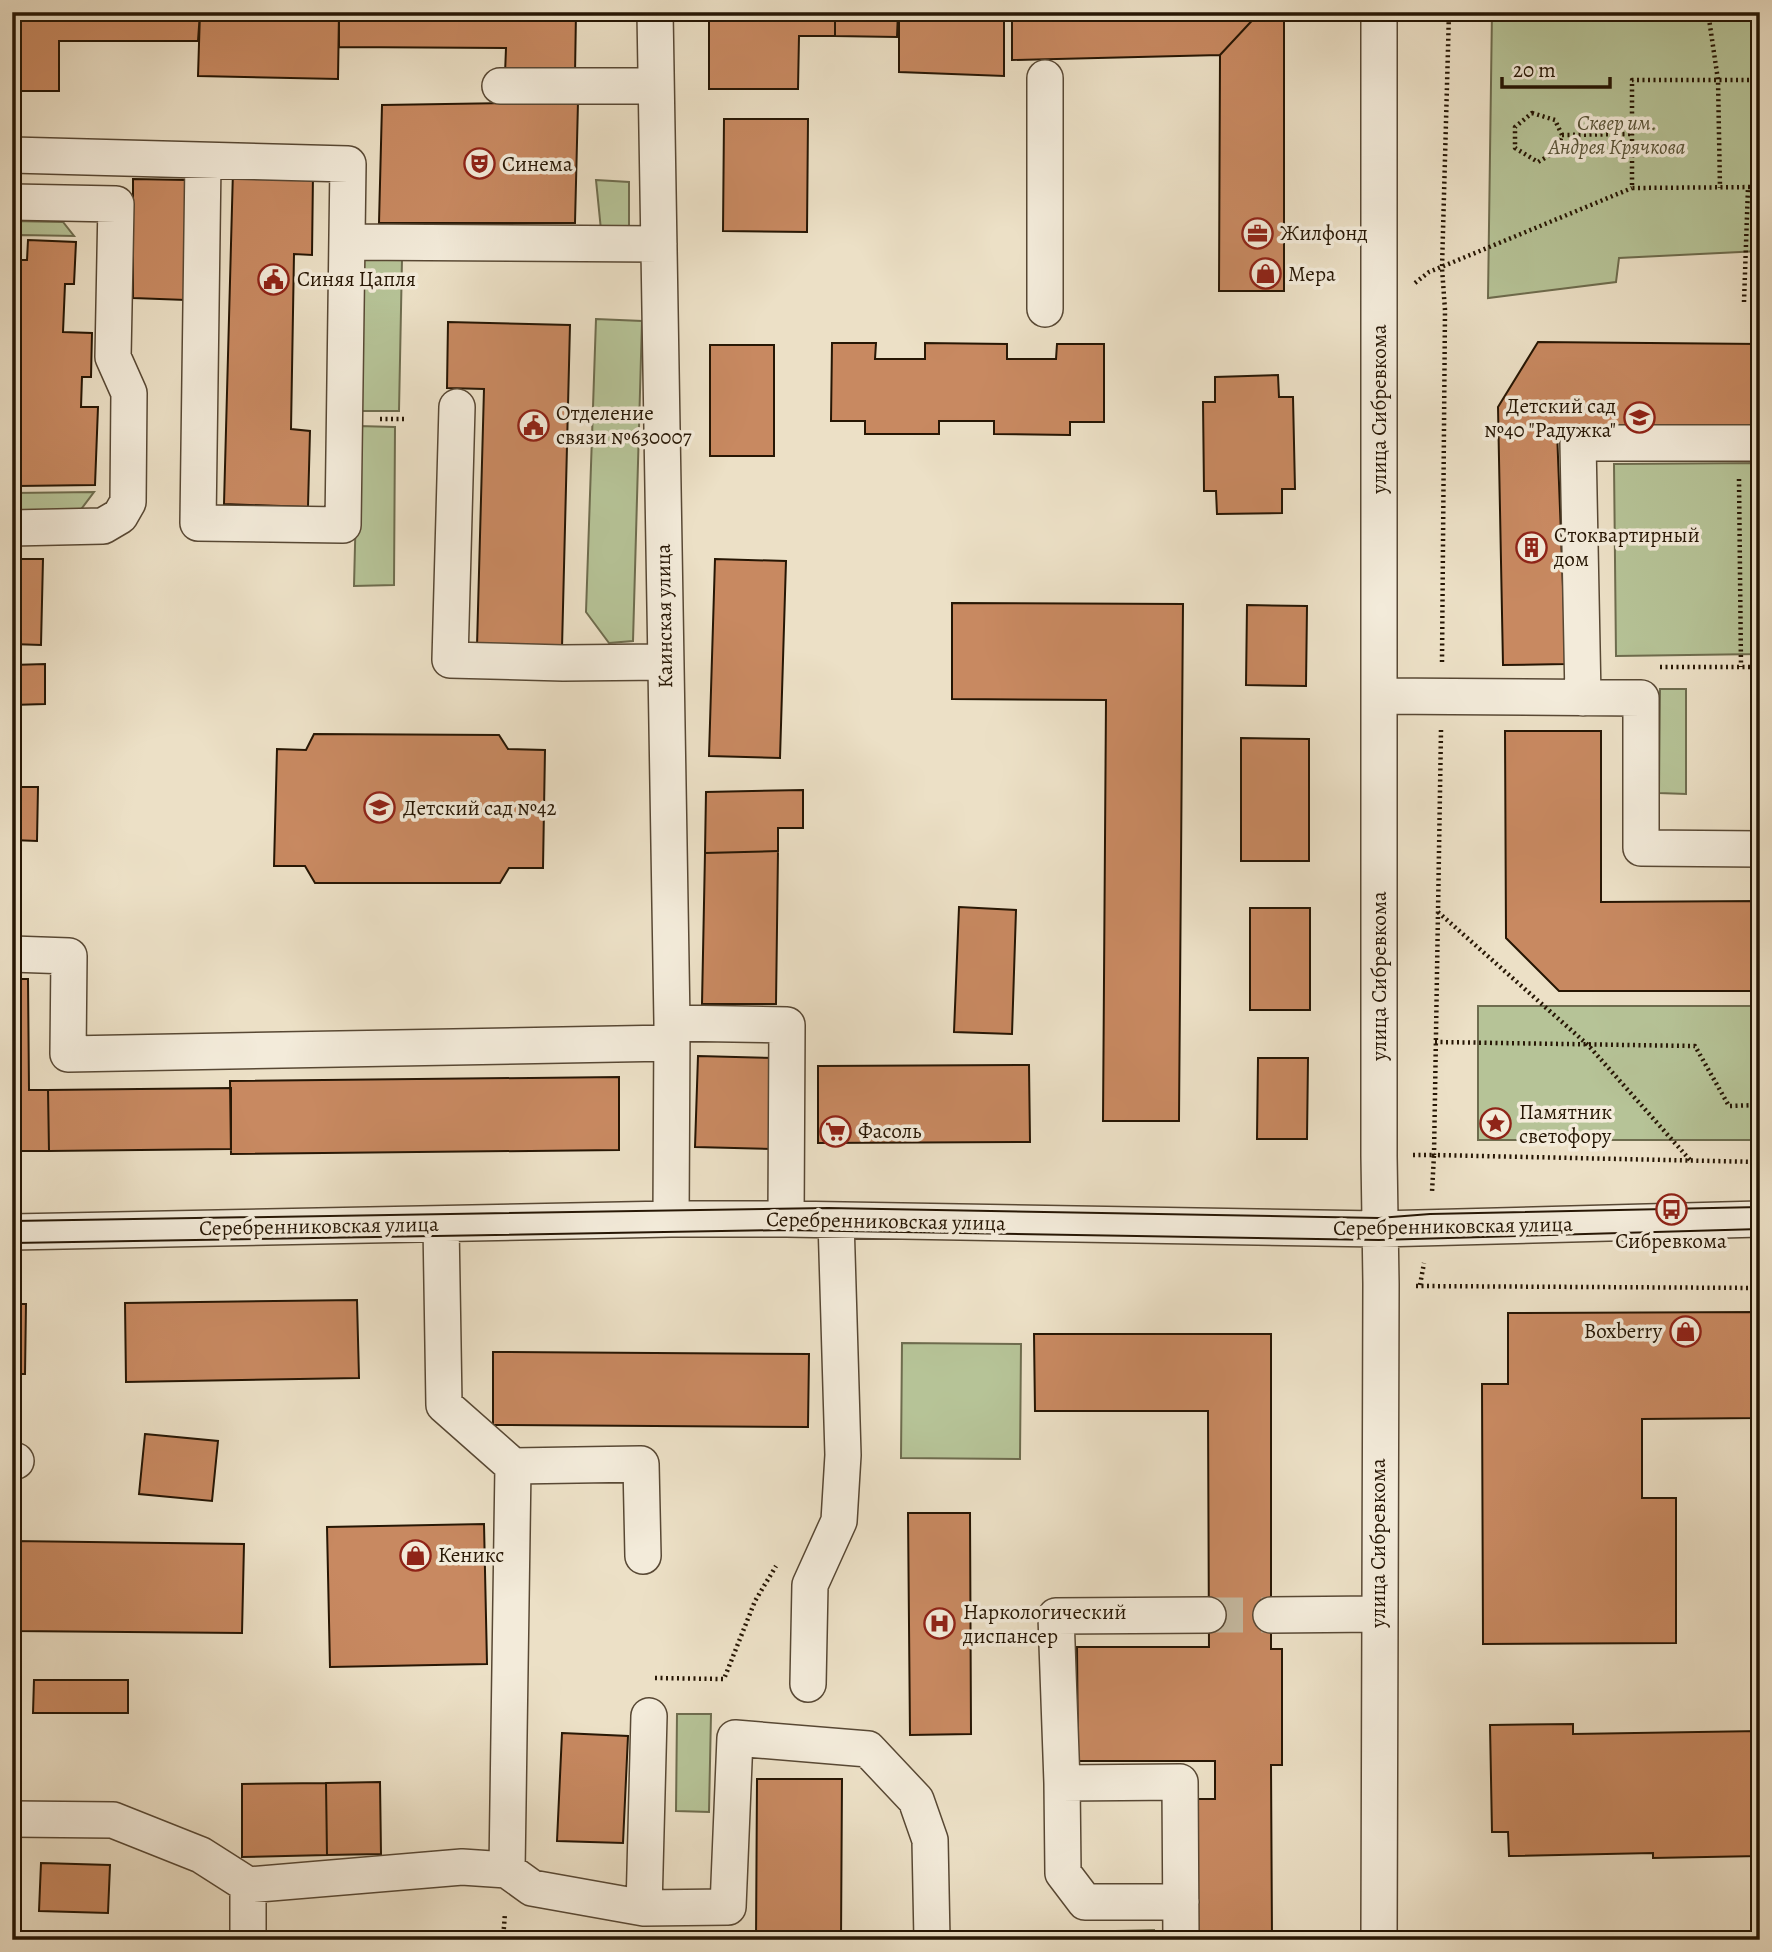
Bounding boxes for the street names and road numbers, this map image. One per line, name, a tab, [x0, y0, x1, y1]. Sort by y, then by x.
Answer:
street label: улица Сибревкома	[1365, 324, 1393, 495]
street label: Каинская улица	[649, 543, 679, 689]
street label: улица Сибревкома	[1365, 891, 1393, 1062]
street label: Серебренниковская улица	[766, 1205, 1006, 1237]
street label: Серебренниковская улица	[199, 1210, 439, 1242]
street label: Серебренниковская улица	[1333, 1210, 1573, 1242]
street label: улица Сибревкома	[1364, 1458, 1392, 1629]

